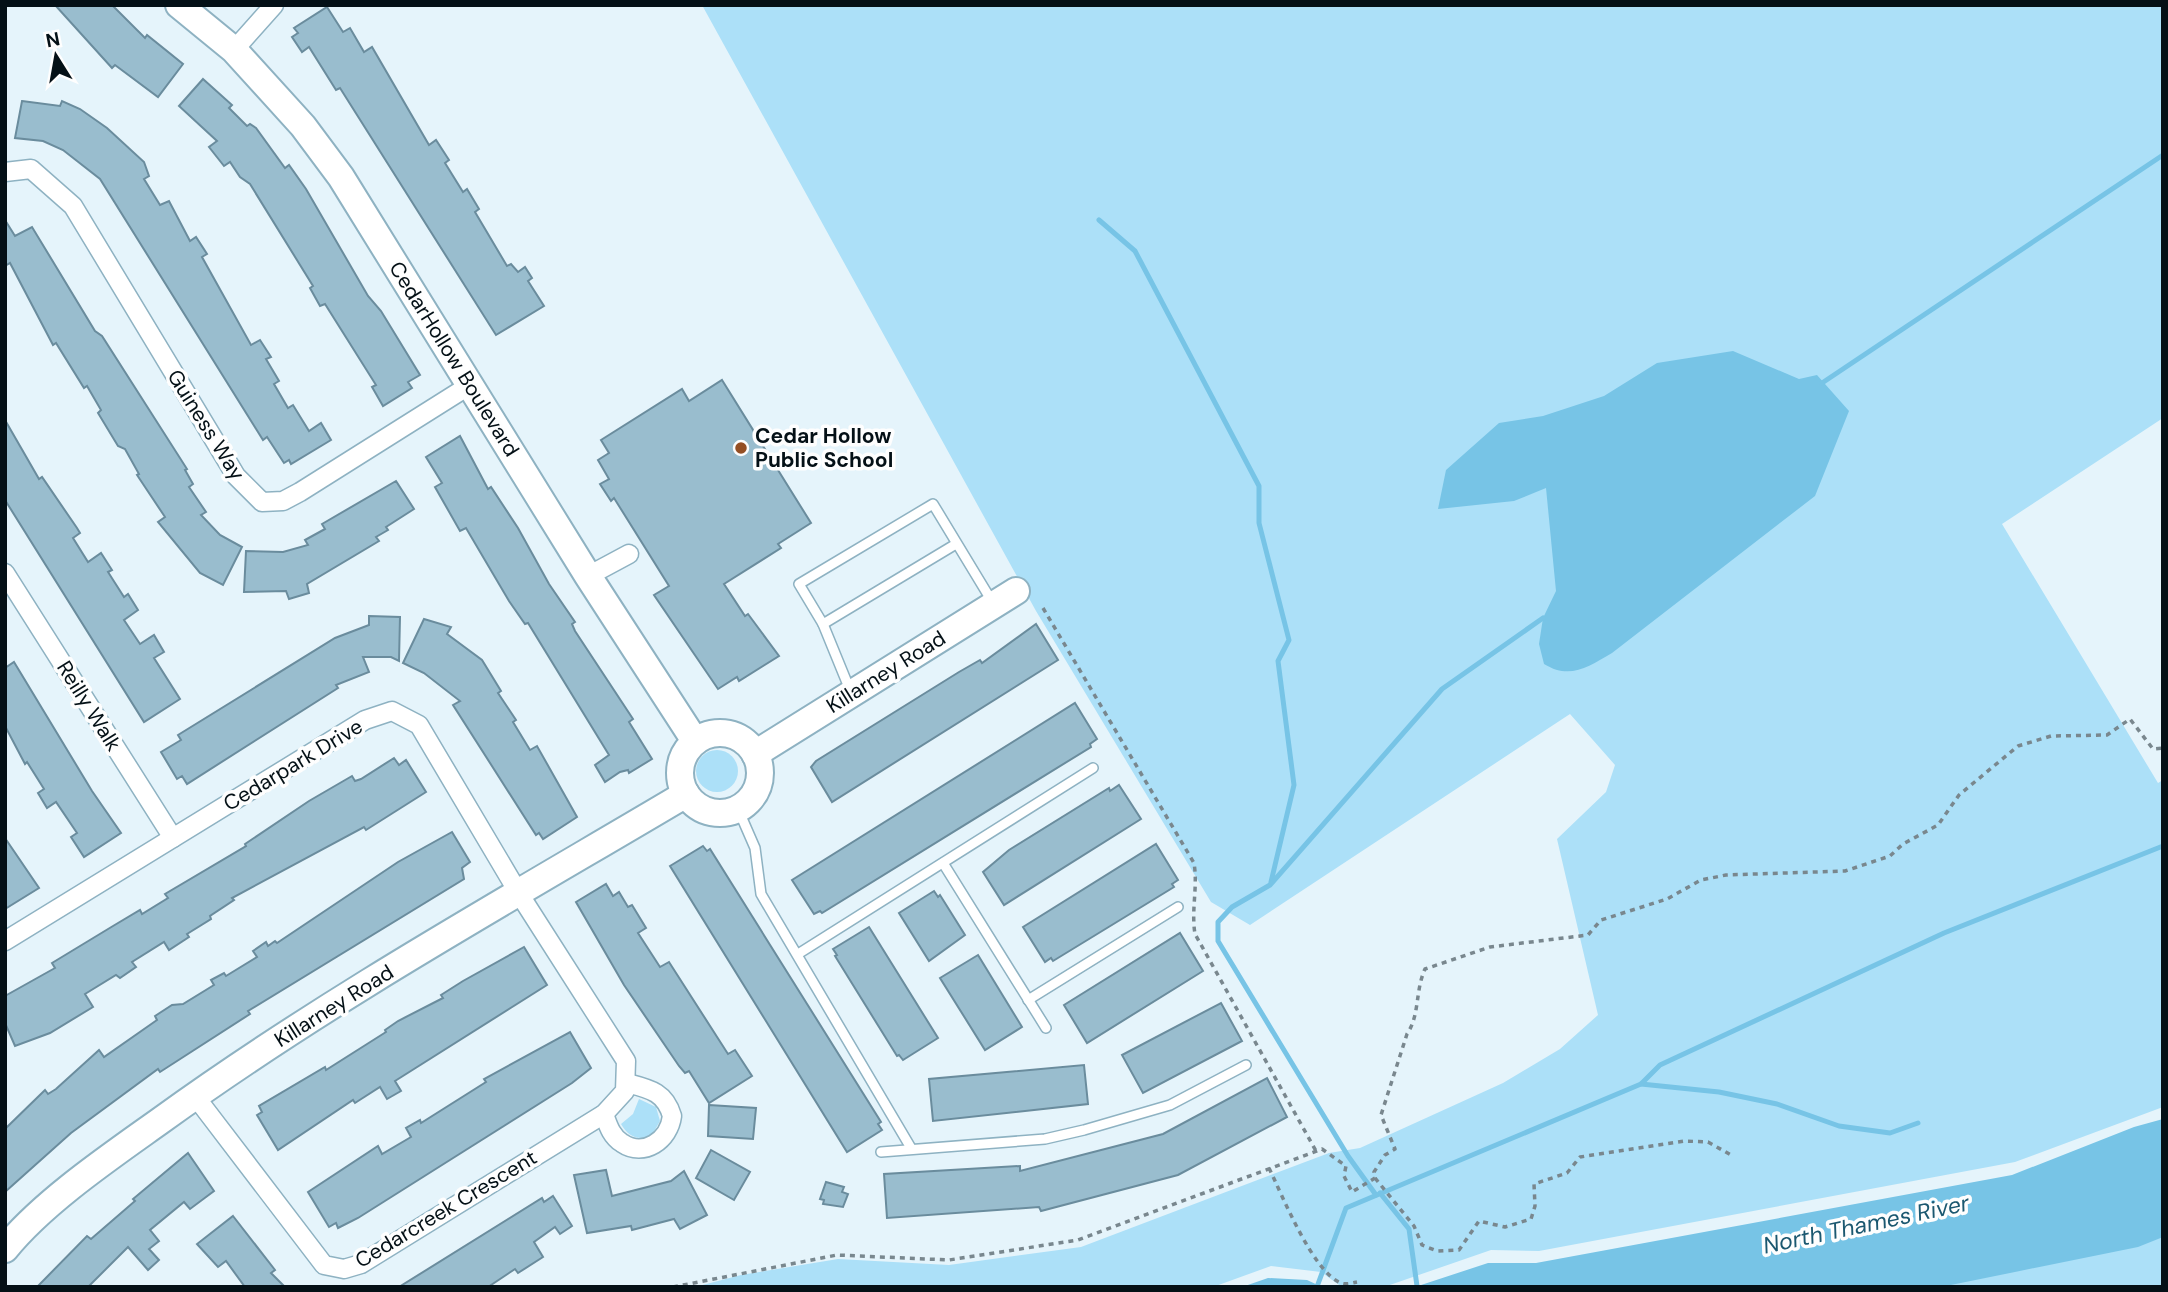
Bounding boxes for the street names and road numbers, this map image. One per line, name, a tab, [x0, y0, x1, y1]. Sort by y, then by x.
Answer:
street label: CedarHollow Boulevard	[383, 256, 525, 462]
street label: Guiness Way	[161, 364, 251, 486]
street label: Killarney Road	[821, 624, 951, 720]
street label: Reilly Walk	[50, 656, 128, 757]
street label: Cedarpark Drive	[218, 712, 368, 818]
street label: Killarney Road	[269, 958, 399, 1054]
street label: Cedarcreek Crescent	[350, 1144, 542, 1274]

